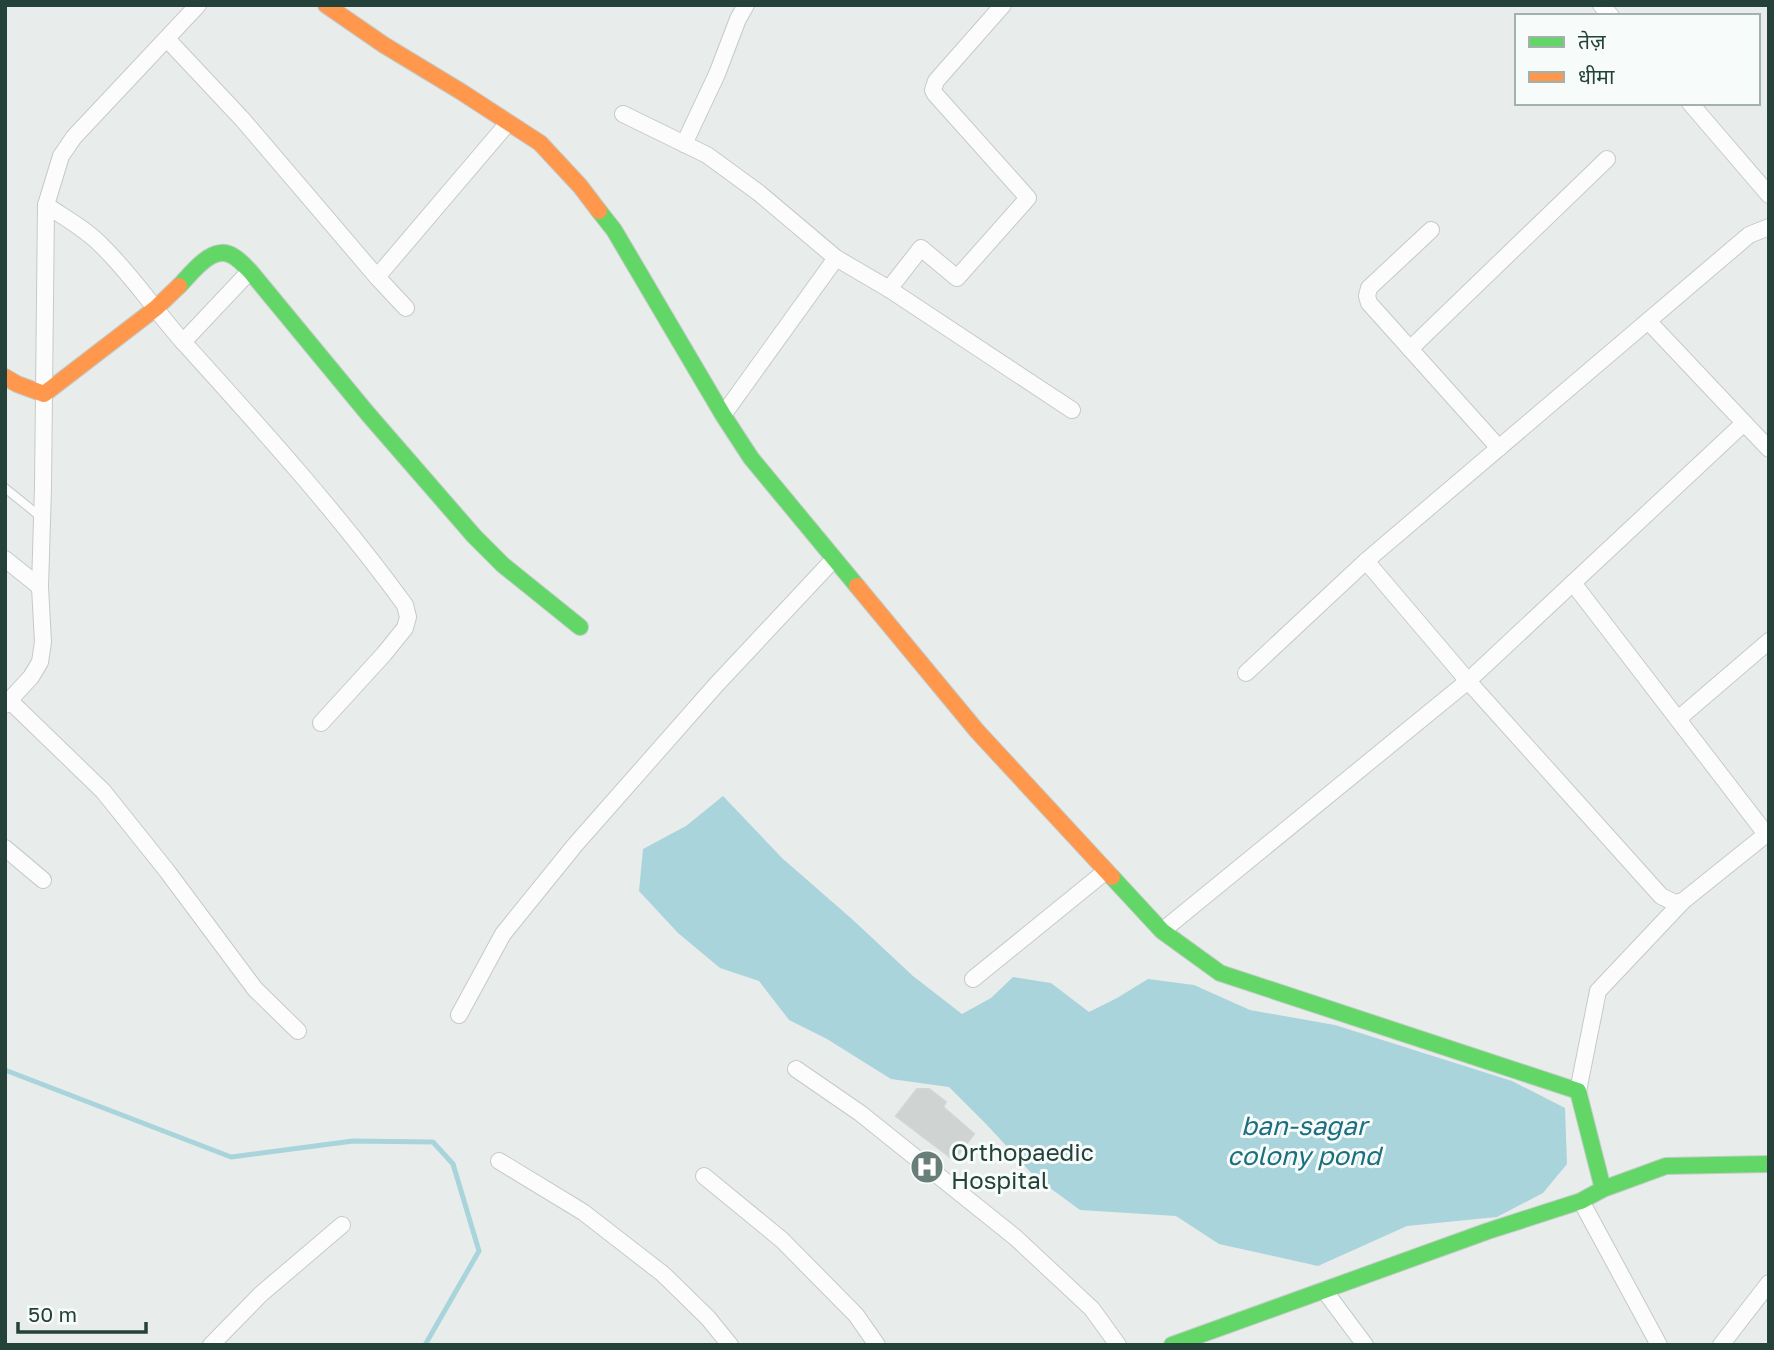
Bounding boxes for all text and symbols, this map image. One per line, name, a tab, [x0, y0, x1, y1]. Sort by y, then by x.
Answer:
legend	[1515, 14, 1760, 105]
text: तेज़	[1578, 28, 1606, 54]
text: धीमा	[1578, 63, 1615, 89]
water label: ban-sagar colony pond	[1227, 1110, 1384, 1171]
place label: Orthopaedic Hospital	[951, 1137, 1094, 1194]
hospital icon: Orthopaedic Hospital	[908, 1148, 946, 1186]
scale bar	[18, 1290, 145, 1334]
text: 50 m	[28, 1301, 77, 1327]

